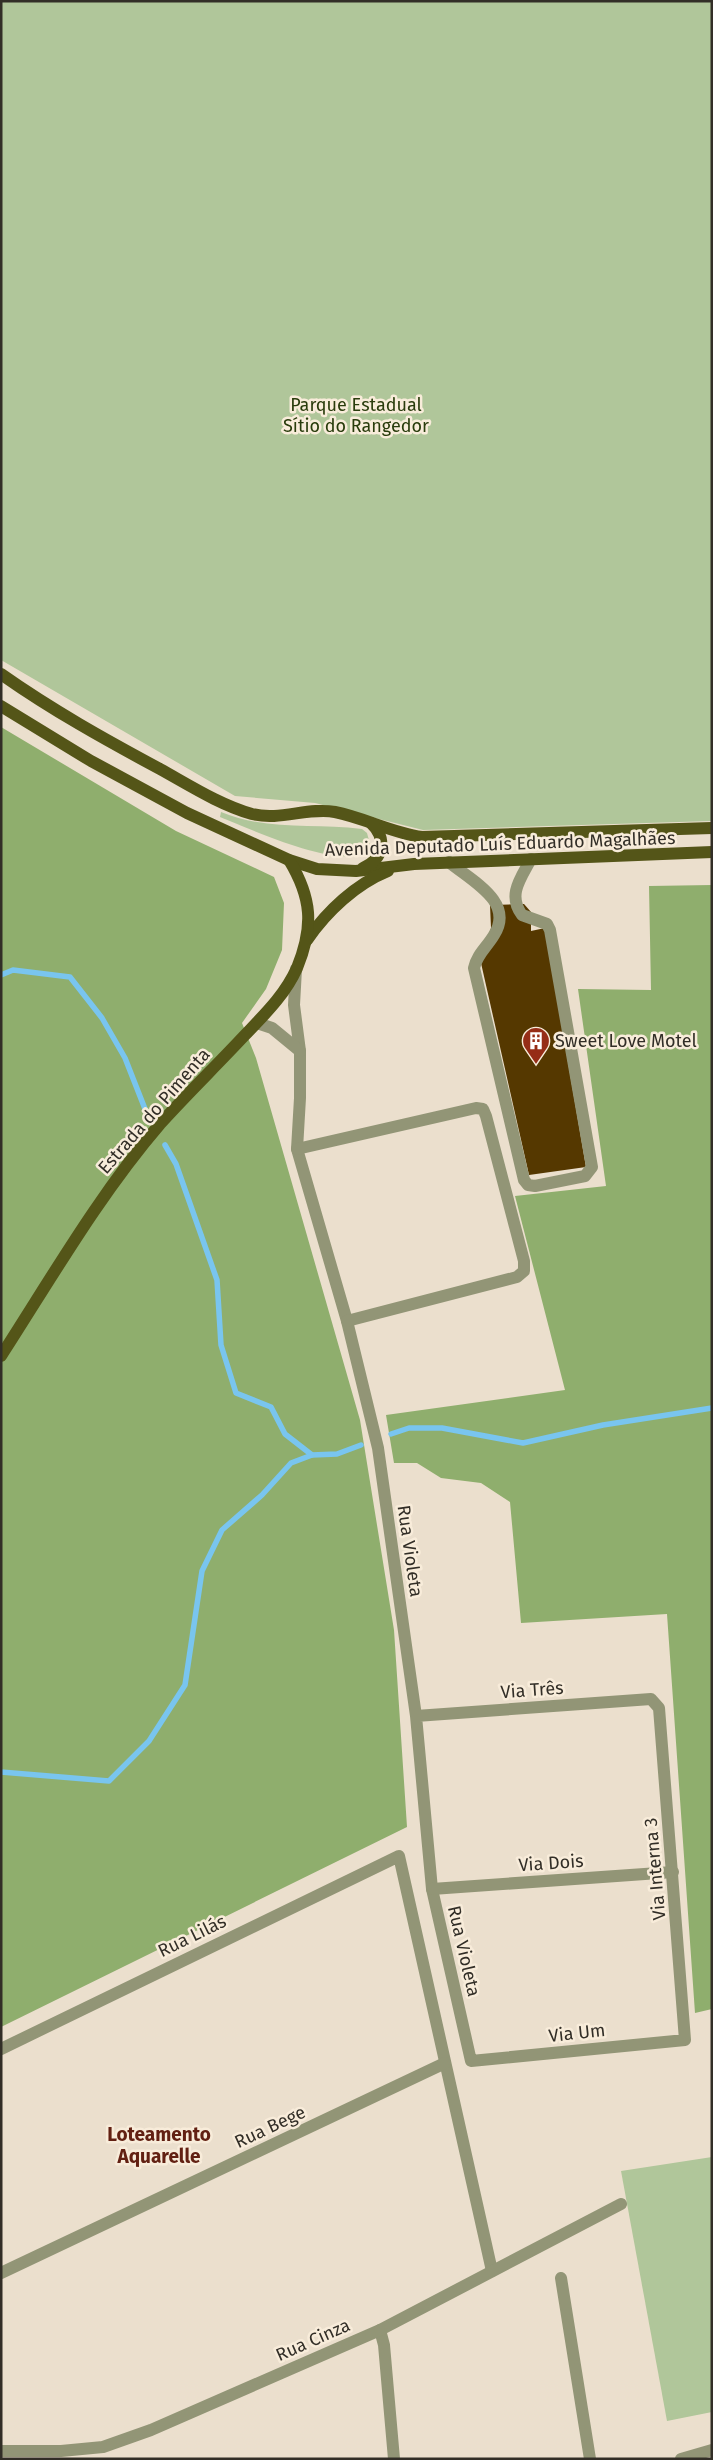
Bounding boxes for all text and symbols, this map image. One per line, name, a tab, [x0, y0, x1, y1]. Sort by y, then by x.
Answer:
park label: Parque Estadual Sítio do Rangedor	[283, 394, 429, 437]
street label: Avenida Deputado Luís Eduardo Magalhães	[324, 827, 676, 861]
building icon: Sweet Love Motel	[521, 1026, 551, 1065]
place label: Sweet Love Motel	[555, 1030, 697, 1052]
street label: Estrada do Pimenta	[93, 1044, 215, 1178]
street label: Rua Violeta	[393, 1504, 427, 1598]
street label: Via Três	[500, 1677, 564, 1703]
street label: Via Interna 3	[640, 1817, 670, 1921]
street label: Via Dois	[518, 1850, 584, 1876]
street label: Rua Violeta	[443, 1903, 485, 1999]
street label: Rua Lilás	[154, 1910, 230, 1962]
street label: Via Um	[548, 2019, 606, 2047]
street label: Rua Bege	[231, 2101, 309, 2153]
district label: Loteamento Aquarelle	[107, 2123, 211, 2168]
street label: Rua Cinza	[272, 2314, 354, 2366]

